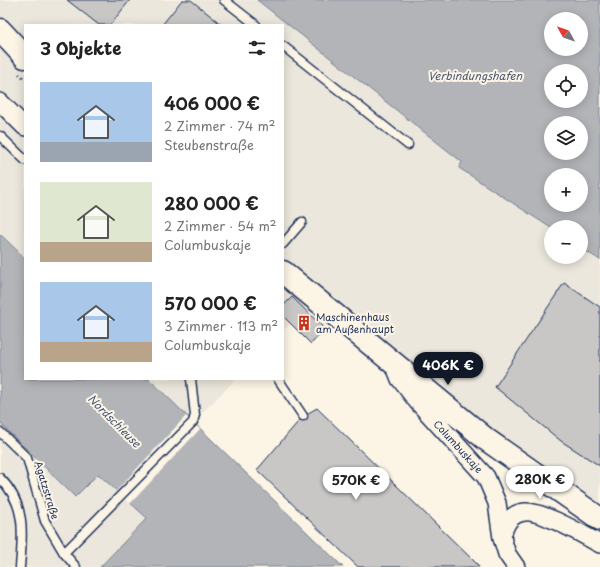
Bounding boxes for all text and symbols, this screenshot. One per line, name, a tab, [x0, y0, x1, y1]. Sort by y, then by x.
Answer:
north arrow	[544, 12, 588, 56]
map controls	[544, 12, 588, 264]
text: 3 Objekte	[40, 35, 121, 61]
icon: filters	[246, 37, 268, 59]
button: locate	[544, 64, 588, 108]
water label: Verbindungshafen	[428, 67, 523, 84]
text: 406 000 €	[164, 90, 260, 116]
icon: home	[72, 98, 120, 146]
text: 2 Zimmer · 74 m²	[164, 116, 275, 135]
button: layers	[544, 116, 588, 160]
text: Steubenstraße	[164, 135, 254, 154]
button: +	[544, 168, 588, 212]
text: 280 000 €	[164, 190, 259, 216]
icon: home	[72, 198, 120, 246]
text: 2 Zimmer · 54 m²	[164, 216, 277, 235]
button: −	[544, 220, 588, 264]
text: Columbuskaje	[164, 235, 251, 254]
text: 570 000 €	[164, 290, 257, 316]
icon: home	[72, 298, 120, 346]
place label: Maschinenhaus am Außenhaupt	[316, 309, 394, 336]
building icon: Maschinenhaus am Außenhaupt	[295, 314, 313, 332]
text: 3 Zimmer · 113 m²	[164, 316, 278, 335]
text: Columbuskaje	[164, 335, 251, 354]
pin: 406K €	[415, 352, 481, 386]
text: 406K €	[422, 355, 474, 374]
water label: Nordschleuse	[84, 390, 146, 452]
street label: Columbuskaje	[431, 416, 487, 476]
street label: Agatzstraße	[31, 459, 64, 521]
pin: 280K €	[507, 466, 573, 500]
pin: 570K €	[323, 467, 389, 501]
text: 280K €	[515, 469, 565, 488]
text: 570K €	[332, 470, 380, 489]

